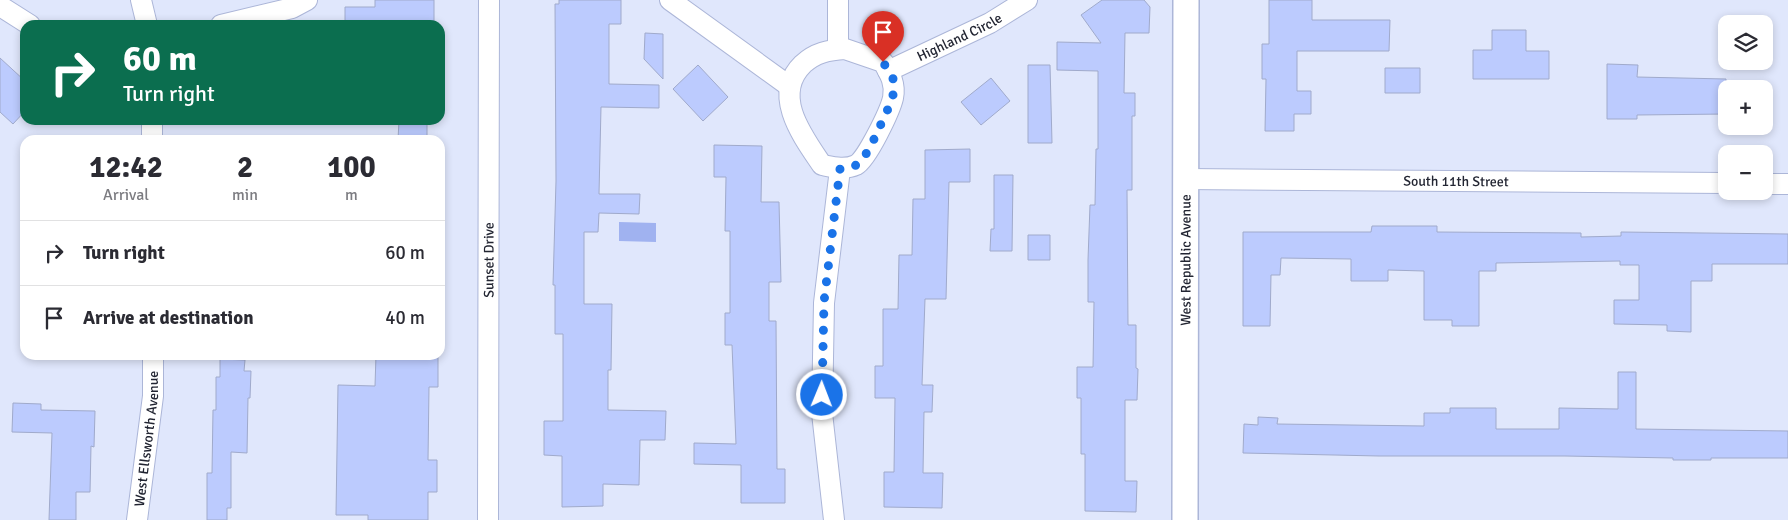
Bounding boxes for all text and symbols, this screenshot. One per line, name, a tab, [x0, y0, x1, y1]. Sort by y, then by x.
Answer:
street label: Highland Circle	[914, 10, 1005, 65]
pin	[862, 11, 904, 62]
map controls	[1718, 15, 1773, 200]
button: layers	[1718, 15, 1773, 70]
icon: arrive	[869, 18, 897, 46]
text: 60 m	[123, 37, 197, 80]
icon: right	[40, 40, 105, 105]
text: Turn right	[123, 80, 215, 107]
button: +	[1718, 80, 1773, 135]
button: −	[1718, 145, 1773, 200]
text: 12:42	[89, 149, 163, 186]
text: 2	[237, 149, 253, 186]
text: 100	[327, 149, 376, 186]
street label: South 11th Street	[1403, 173, 1509, 190]
text: Arrival	[103, 185, 149, 205]
text: min	[232, 185, 258, 205]
text: m	[345, 185, 358, 205]
street label: West Republic Avenue	[1177, 194, 1195, 326]
street label: Sunset Drive	[480, 222, 498, 298]
icon: right	[40, 239, 68, 267]
text: Turn right	[83, 241, 165, 265]
text: 60 m	[385, 241, 425, 265]
icon: arrive	[40, 304, 68, 332]
text: Arrive at destination	[83, 306, 254, 330]
text: 40 m	[385, 306, 425, 330]
position arrow	[795, 368, 847, 420]
street label: West Ellsworth Avenue	[131, 371, 162, 508]

